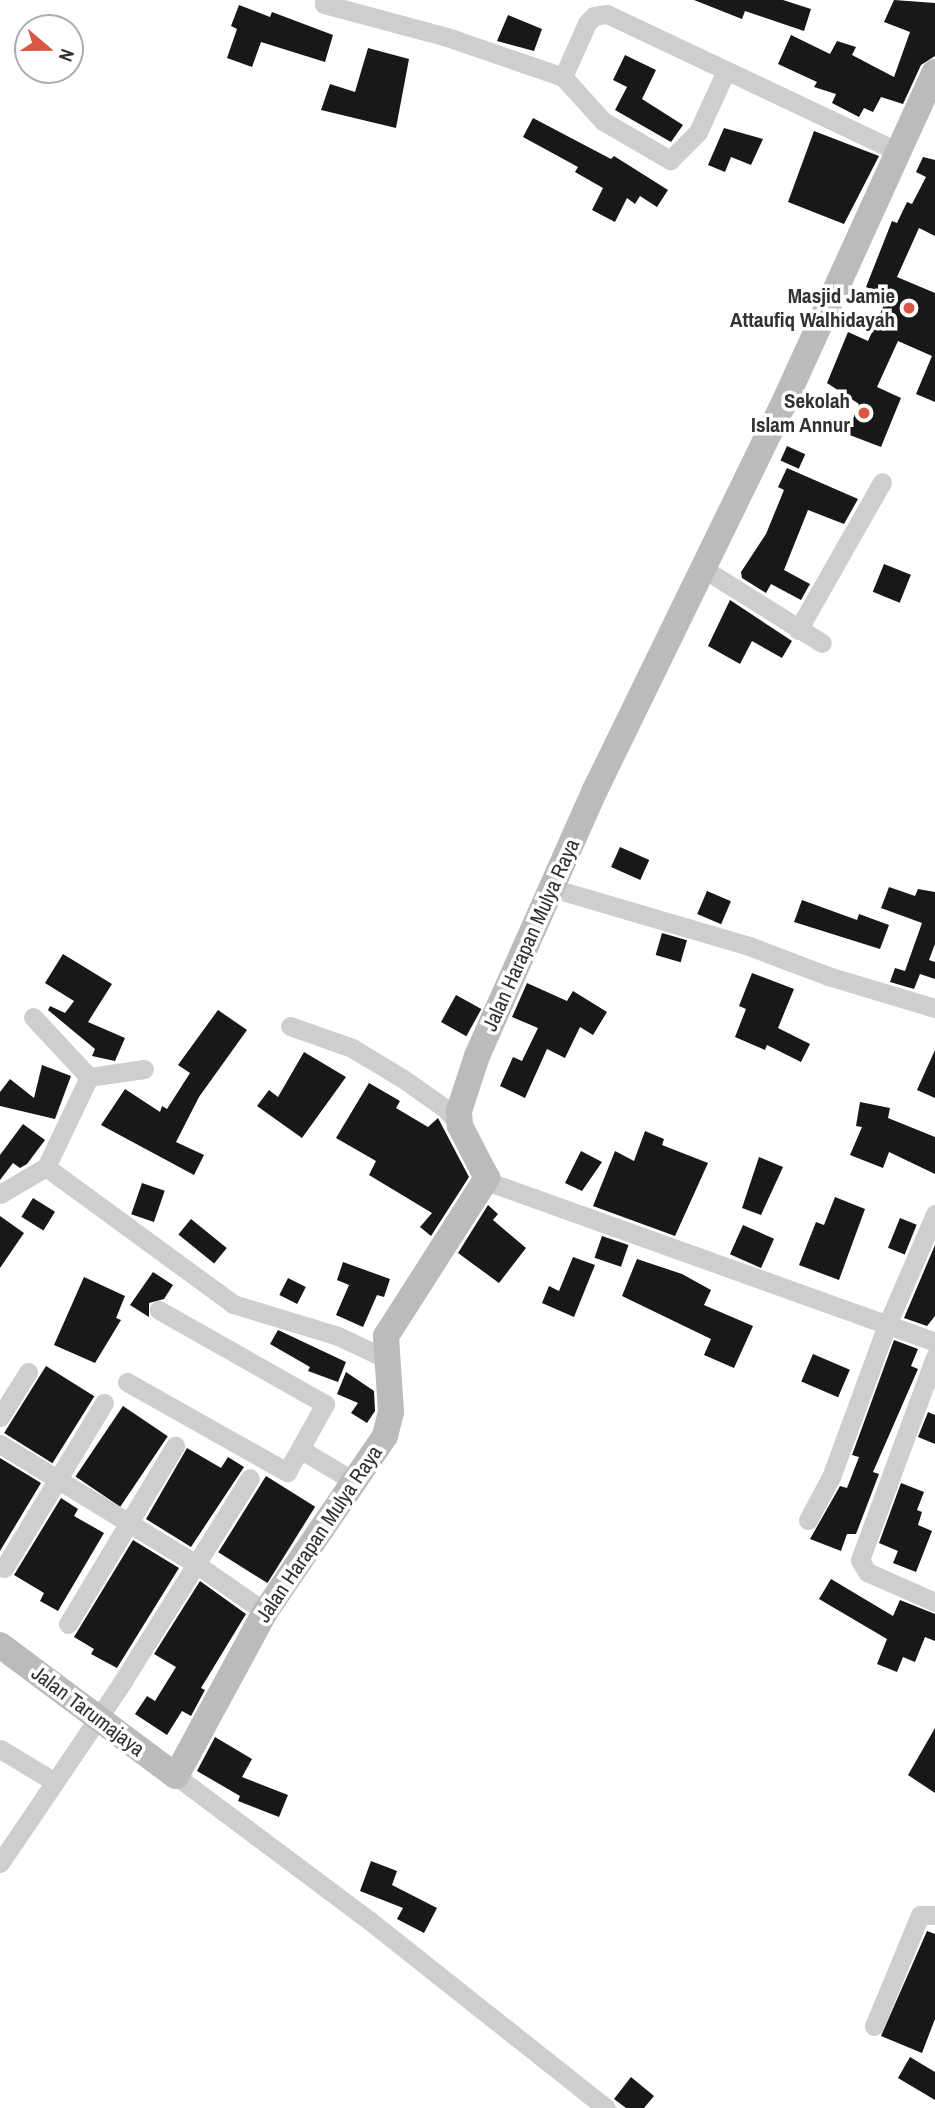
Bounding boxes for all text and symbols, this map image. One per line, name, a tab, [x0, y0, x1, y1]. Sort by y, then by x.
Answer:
north arrow	[14, 14, 84, 84]
text: N	[53, 46, 81, 65]
place label: Masjid Jamie Attaufiq Walhidayah	[730, 283, 895, 333]
marker: Masjid Jamie Attaufiq Walhidayah	[901, 300, 917, 316]
place label: Sekolah Islam Annur	[750, 388, 850, 438]
marker: Sekolah Islam Annur	[856, 405, 872, 421]
street label: Jalan Harapan Mulya Raya	[477, 835, 585, 1035]
street label: Jalan Harapan Mulya Raya	[250, 1441, 388, 1627]
street label: Jalan Tarumajaya	[26, 1660, 150, 1762]

